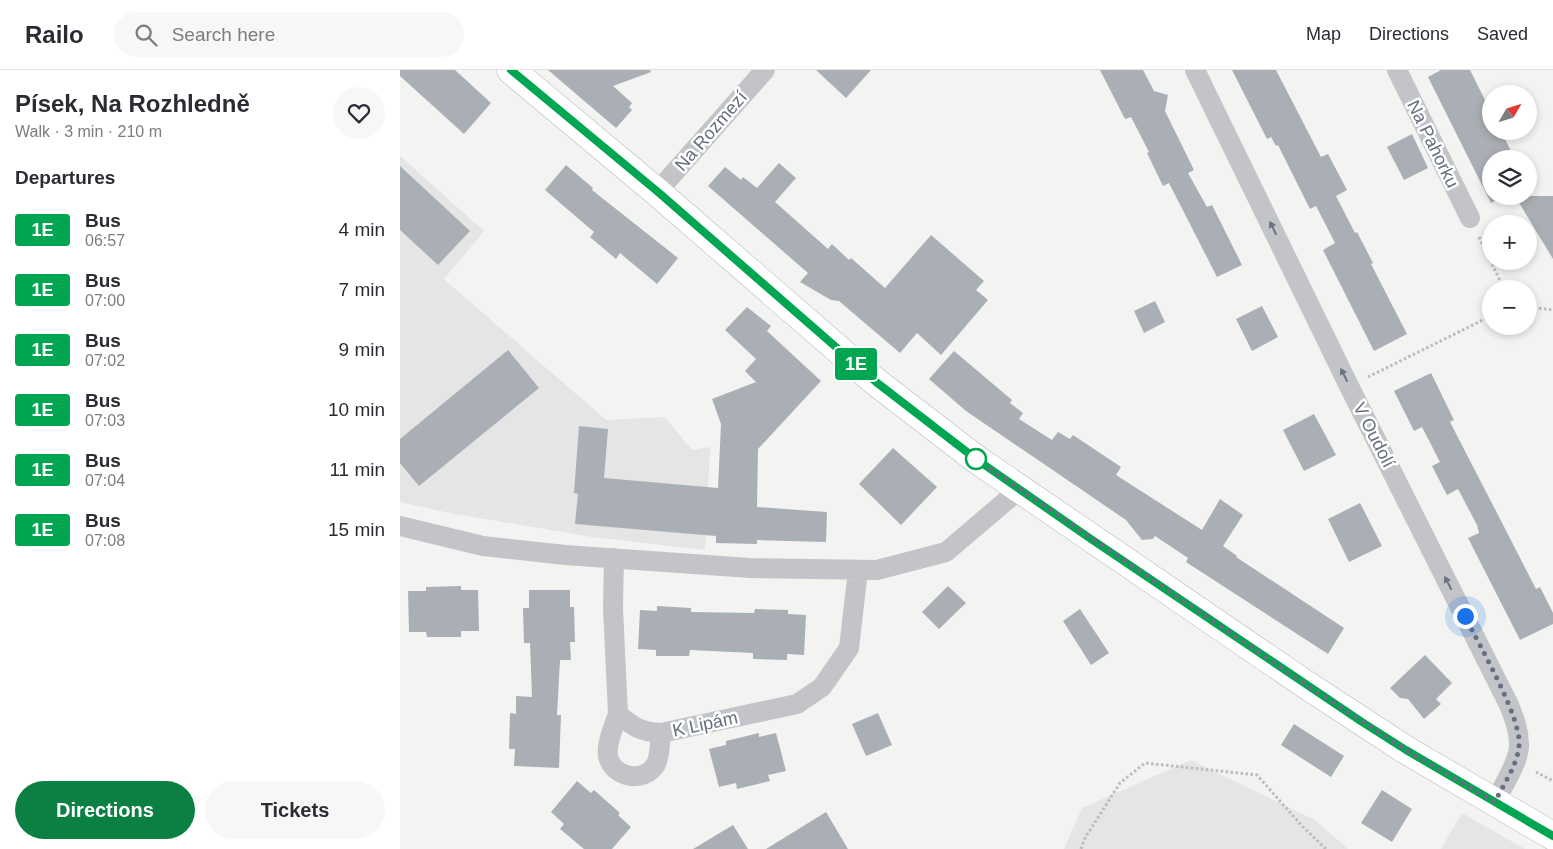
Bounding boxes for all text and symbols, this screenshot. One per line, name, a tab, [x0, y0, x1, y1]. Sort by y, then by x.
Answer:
search box	[114, 12, 464, 57]
text: Railo	[25, 21, 84, 48]
icon: search	[132, 21, 160, 49]
text: Search here	[172, 24, 275, 45]
text: Map	[1306, 24, 1341, 44]
text: Directions	[1369, 24, 1449, 44]
text: Saved	[1477, 24, 1528, 44]
north arrow	[1482, 85, 1538, 140]
map controls	[1482, 85, 1537, 335]
button: heart	[333, 87, 385, 139]
street label: Na Rozmezí	[671, 87, 751, 175]
text: Písek, Na Rozhledně	[15, 90, 250, 117]
street label: Na Pahorku	[1403, 97, 1463, 191]
text: Walk · 3 min · 210 m	[15, 123, 162, 140]
button: layers	[1482, 150, 1537, 205]
text: Departures	[15, 167, 115, 188]
text: Bus	[85, 210, 121, 231]
button: +	[1482, 215, 1537, 270]
text: 4 min	[339, 219, 385, 240]
text: 1E	[31, 220, 54, 240]
one-way arrow	[1269, 221, 1277, 236]
text: 06:57	[85, 232, 125, 249]
text: Bus	[85, 270, 121, 291]
text: 7 min	[339, 279, 385, 300]
text: 1E	[31, 280, 54, 300]
button: −	[1482, 280, 1537, 335]
text: 07:00	[85, 292, 125, 309]
text: Bus	[85, 330, 121, 351]
text: 9 min	[339, 339, 385, 360]
text: 1E	[31, 340, 54, 360]
line badge: 1E	[834, 348, 878, 380]
text: 07:02	[85, 352, 125, 369]
text: 1E	[845, 354, 867, 374]
one-way arrow	[1340, 367, 1348, 382]
text: Bus	[85, 390, 121, 411]
text: 10 min	[328, 399, 385, 420]
street label: V Oudolí	[1349, 399, 1399, 471]
text: 1E	[31, 400, 54, 420]
text: 07:03	[85, 412, 125, 429]
unlabelled marker	[965, 448, 987, 470]
text: Bus	[85, 450, 121, 471]
text: 11 min	[329, 459, 385, 480]
text: 1E	[31, 460, 54, 480]
text: 07:04	[85, 472, 125, 489]
text: Bus	[85, 510, 121, 531]
text: 15 min	[328, 519, 385, 540]
text: 1E	[31, 520, 54, 540]
text: 07:08	[85, 532, 125, 549]
one-way arrow	[1444, 575, 1452, 590]
your location	[1453, 604, 1478, 629]
street label: K Lipám	[671, 707, 739, 741]
button: Directions	[15, 781, 195, 839]
button: Tickets	[205, 781, 385, 839]

